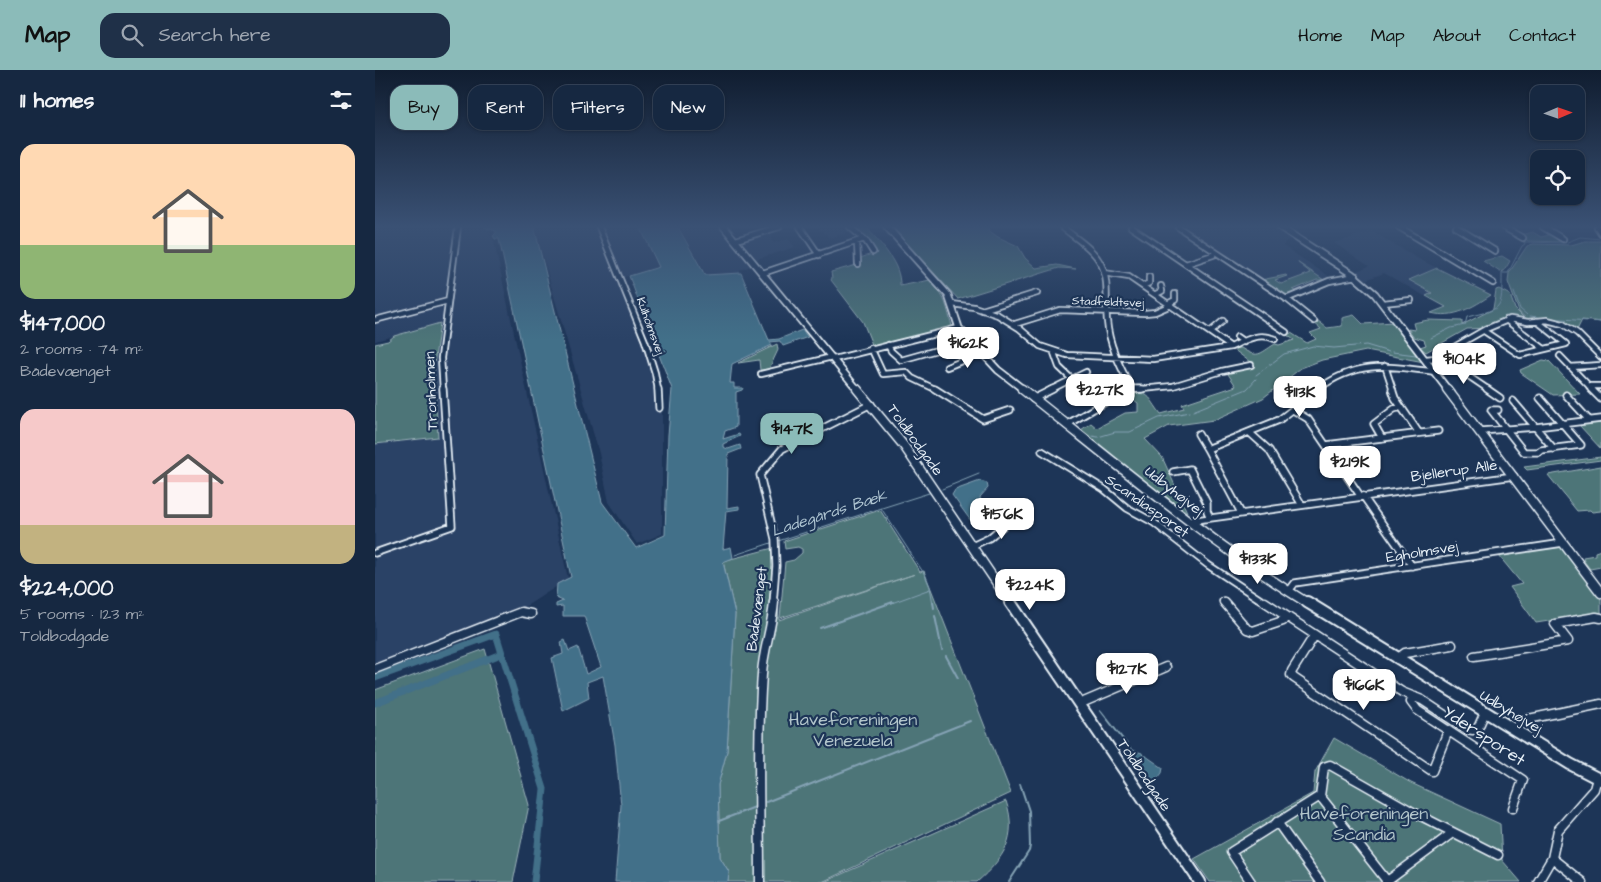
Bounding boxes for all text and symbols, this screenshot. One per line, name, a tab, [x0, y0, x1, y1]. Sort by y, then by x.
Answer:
search box	[100, 13, 450, 58]
text: Map	[25, 18, 70, 52]
icon: search	[118, 21, 146, 49]
text: Search here	[158, 22, 271, 49]
text: Home	[1298, 23, 1343, 48]
text: Map	[1371, 23, 1405, 48]
text: About	[1433, 23, 1481, 48]
text: Contact	[1509, 23, 1576, 48]
chip: Buy	[390, 85, 458, 130]
chip: Rent	[468, 85, 543, 130]
chip: Filters	[553, 85, 643, 130]
chip: New	[653, 85, 724, 130]
north arrow	[1530, 85, 1585, 140]
map controls	[1530, 85, 1585, 205]
text: 11 homes	[20, 86, 94, 115]
icon: filters	[327, 86, 355, 114]
button: locate	[1530, 150, 1585, 205]
icon: home	[143, 176, 233, 266]
street label: Stadfeldtsvej	[1072, 292, 1145, 312]
street label: Kulholmsvej	[632, 295, 669, 358]
text: $147,000	[20, 309, 105, 338]
pin: $162K	[933, 326, 1003, 369]
text: $162K	[948, 332, 988, 354]
text: 2 rooms · 74 m²	[20, 338, 144, 360]
pin: $104K	[1429, 342, 1499, 385]
text: $104K	[1443, 348, 1485, 370]
street label: Tronholmen	[419, 351, 443, 431]
text: Bådevænget	[20, 360, 111, 382]
pin: $227K	[1065, 374, 1135, 416]
pin: $113K	[1265, 376, 1335, 418]
text: $227K	[1077, 379, 1123, 401]
text: $113K	[1285, 381, 1315, 403]
street label: Toldbodgade	[881, 400, 948, 481]
pin: $147K	[757, 412, 827, 455]
text: $147K	[771, 418, 813, 440]
icon: home	[143, 441, 233, 531]
pin: $219K	[1315, 446, 1385, 488]
text: $219K	[1331, 451, 1369, 473]
street label: Bjellerup Alle	[1409, 455, 1499, 487]
street label: Udbyhøjvej	[1139, 461, 1208, 522]
street label: Scandiasporet	[1101, 469, 1193, 543]
water label: Ladegårds Bæk	[769, 484, 891, 543]
pin: $156K	[967, 498, 1037, 540]
text: $156K	[981, 503, 1023, 525]
street label: Egholmsvej	[1384, 536, 1460, 569]
pin: $133K	[1223, 542, 1293, 585]
text: $133K	[1240, 548, 1276, 570]
street label: Bådevænget	[741, 565, 774, 653]
pin: $224K	[995, 568, 1065, 611]
text: $224,000	[20, 574, 114, 603]
text: $224K	[1006, 574, 1054, 596]
text: 5 rooms · 123 m²	[20, 603, 144, 625]
text: Toldbodgade	[20, 625, 109, 647]
pin: $127K	[1092, 652, 1162, 695]
text: $127K	[1107, 658, 1147, 680]
pin: $166K	[1329, 668, 1399, 711]
text: $166K	[1344, 674, 1384, 696]
street label: Udbyhøjvej	[1475, 685, 1547, 740]
street label: Ydersporet	[1438, 700, 1531, 773]
park label: Haveforeningen Venezuela	[789, 707, 917, 753]
street label: Toldbodgade	[1111, 734, 1176, 816]
park label: Haveforeningen Scandia	[1300, 801, 1428, 847]

